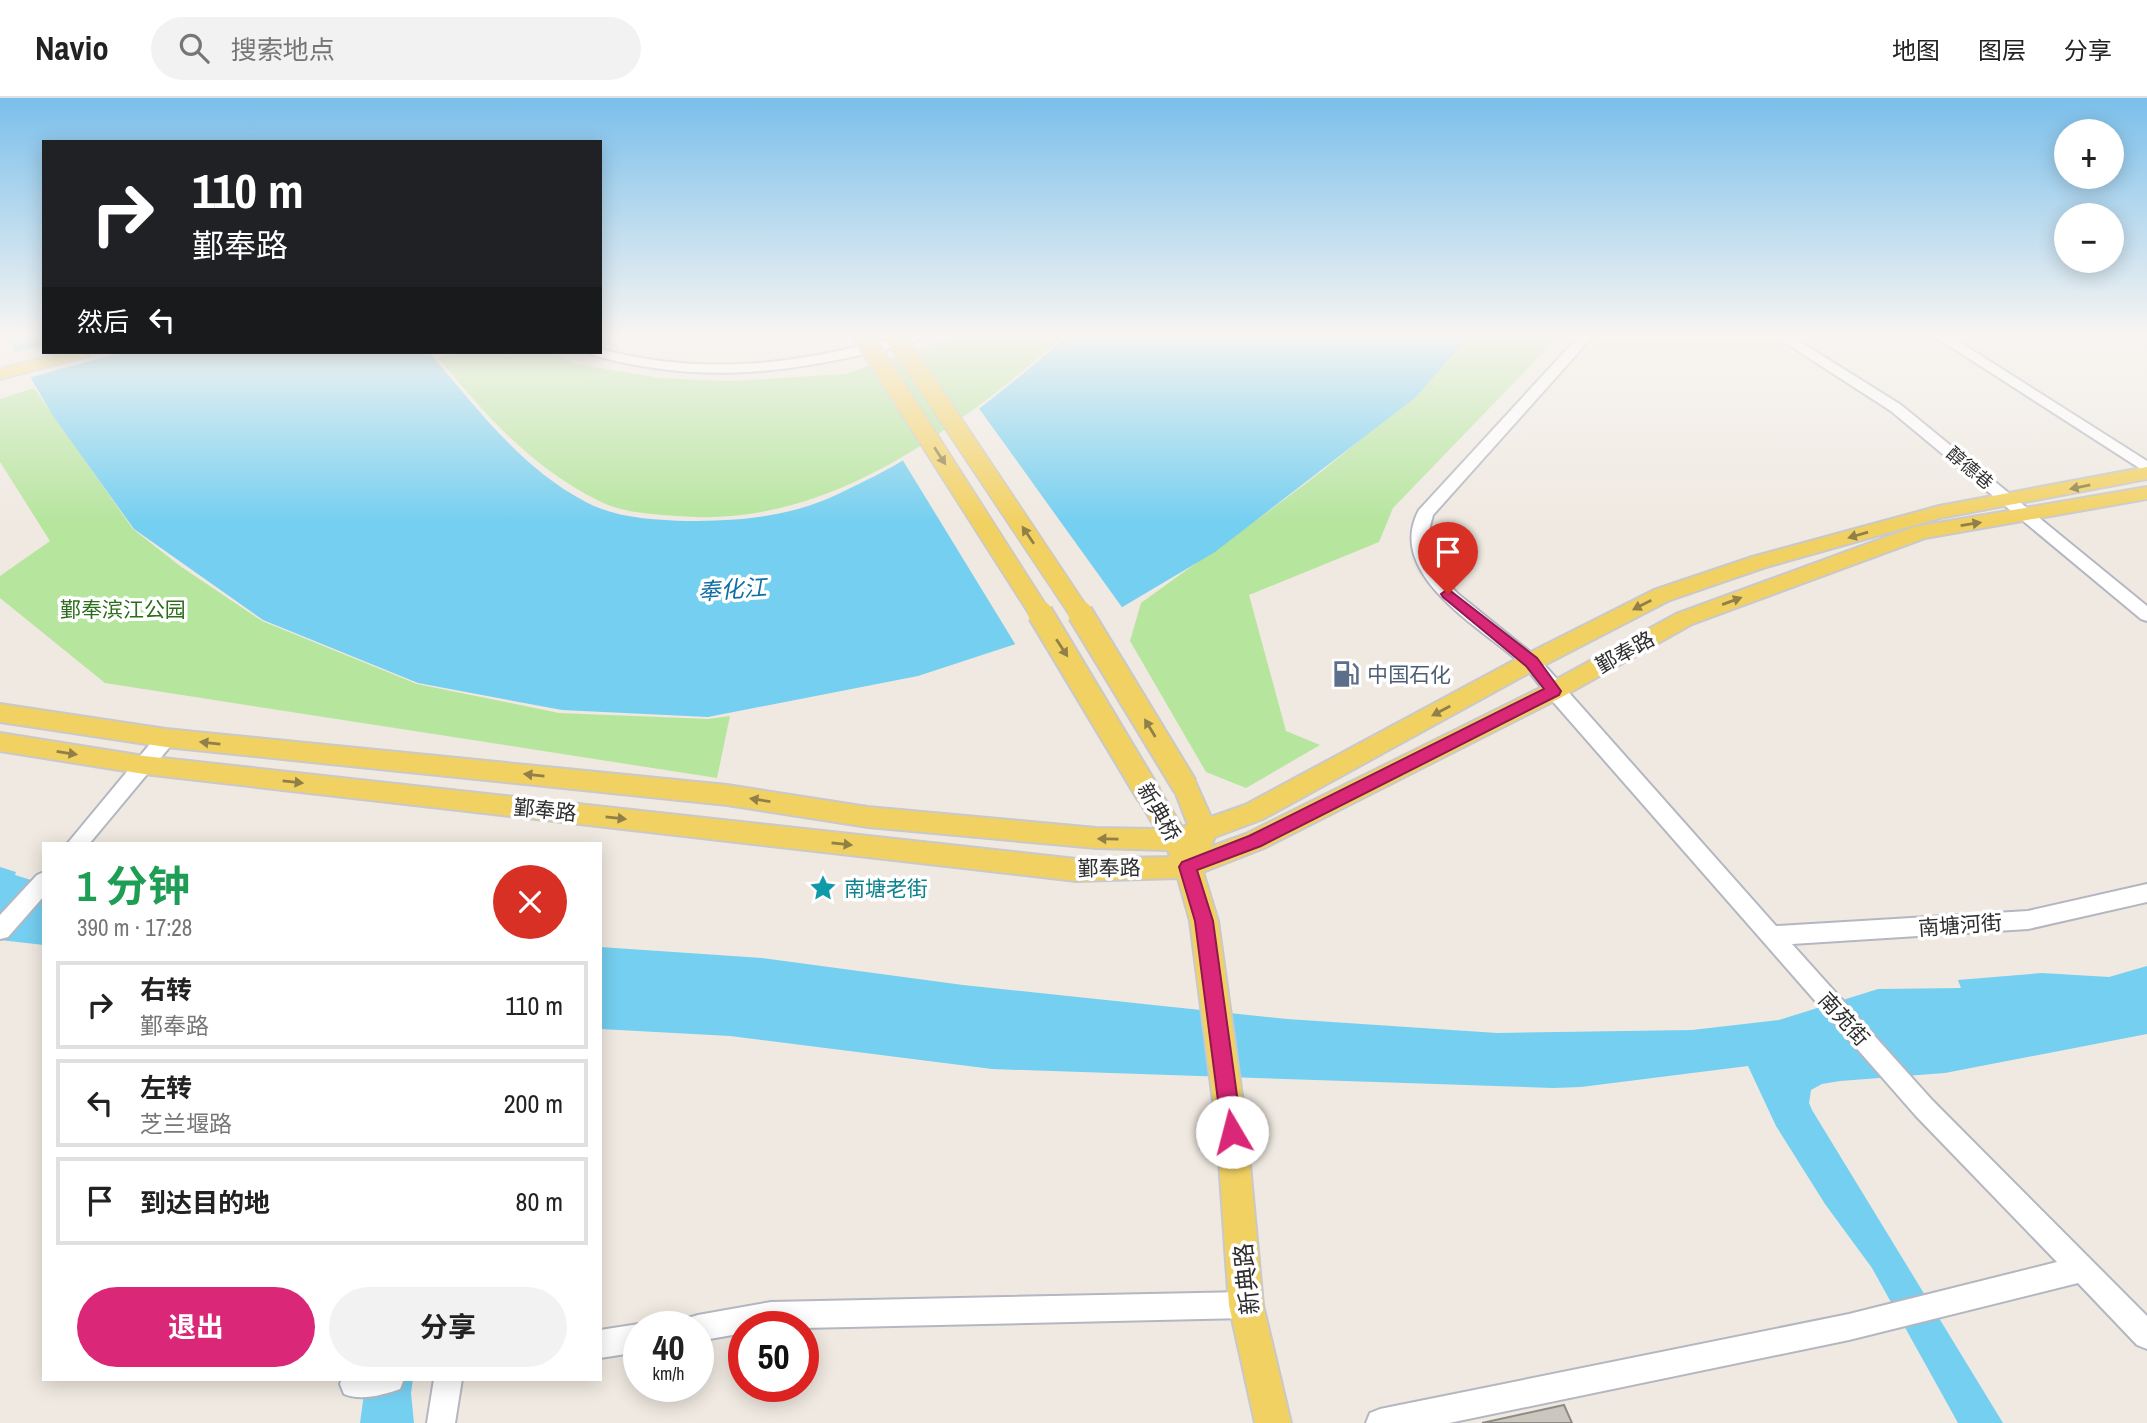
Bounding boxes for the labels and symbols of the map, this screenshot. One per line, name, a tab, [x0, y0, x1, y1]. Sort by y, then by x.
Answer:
street label: 醇德巷	[1941, 441, 1999, 495]
one-way arrow	[933, 446, 946, 466]
one-way arrow	[2069, 481, 2091, 492]
one-way arrow	[1960, 518, 1982, 529]
pin	[1418, 522, 1478, 594]
one-way arrow	[1022, 526, 1035, 545]
one-way arrow	[1847, 530, 1868, 540]
water label: 奉化江	[697, 571, 770, 607]
park label: 鄞奉滨江公园	[60, 595, 186, 624]
one-way arrow	[1721, 596, 1742, 607]
one-way arrow	[1632, 599, 1652, 611]
street label: 鄞奉路	[1590, 624, 1660, 680]
one-way arrow	[1055, 638, 1068, 657]
fuel station icon: 中国石化	[1331, 659, 1361, 689]
place label: 中国石化	[1367, 660, 1451, 689]
one-way arrow	[1431, 705, 1450, 717]
one-way arrow	[1143, 718, 1156, 737]
one-way arrow	[199, 737, 221, 748]
one-way arrow	[57, 748, 79, 759]
one-way arrow	[523, 770, 545, 781]
one-way arrow	[282, 777, 304, 788]
street label: 新典桥	[1131, 777, 1187, 847]
street label: 鄞奉路	[512, 792, 578, 828]
one-way arrow	[749, 794, 771, 805]
one-way arrow	[606, 813, 628, 824]
one-way arrow	[1097, 833, 1119, 844]
one-way arrow	[832, 838, 854, 849]
street label: 鄞奉路	[1077, 853, 1141, 883]
place icon: 南塘老街	[808, 873, 838, 903]
place label: 南塘老街	[844, 874, 928, 903]
street label: 南塘河街	[1917, 908, 2003, 942]
street label: 南苑街	[1812, 986, 1876, 1052]
position arrow	[1195, 1095, 1269, 1169]
street label: 新典路	[1226, 1242, 1266, 1316]
speed limit sign: 50	[728, 1311, 819, 1402]

